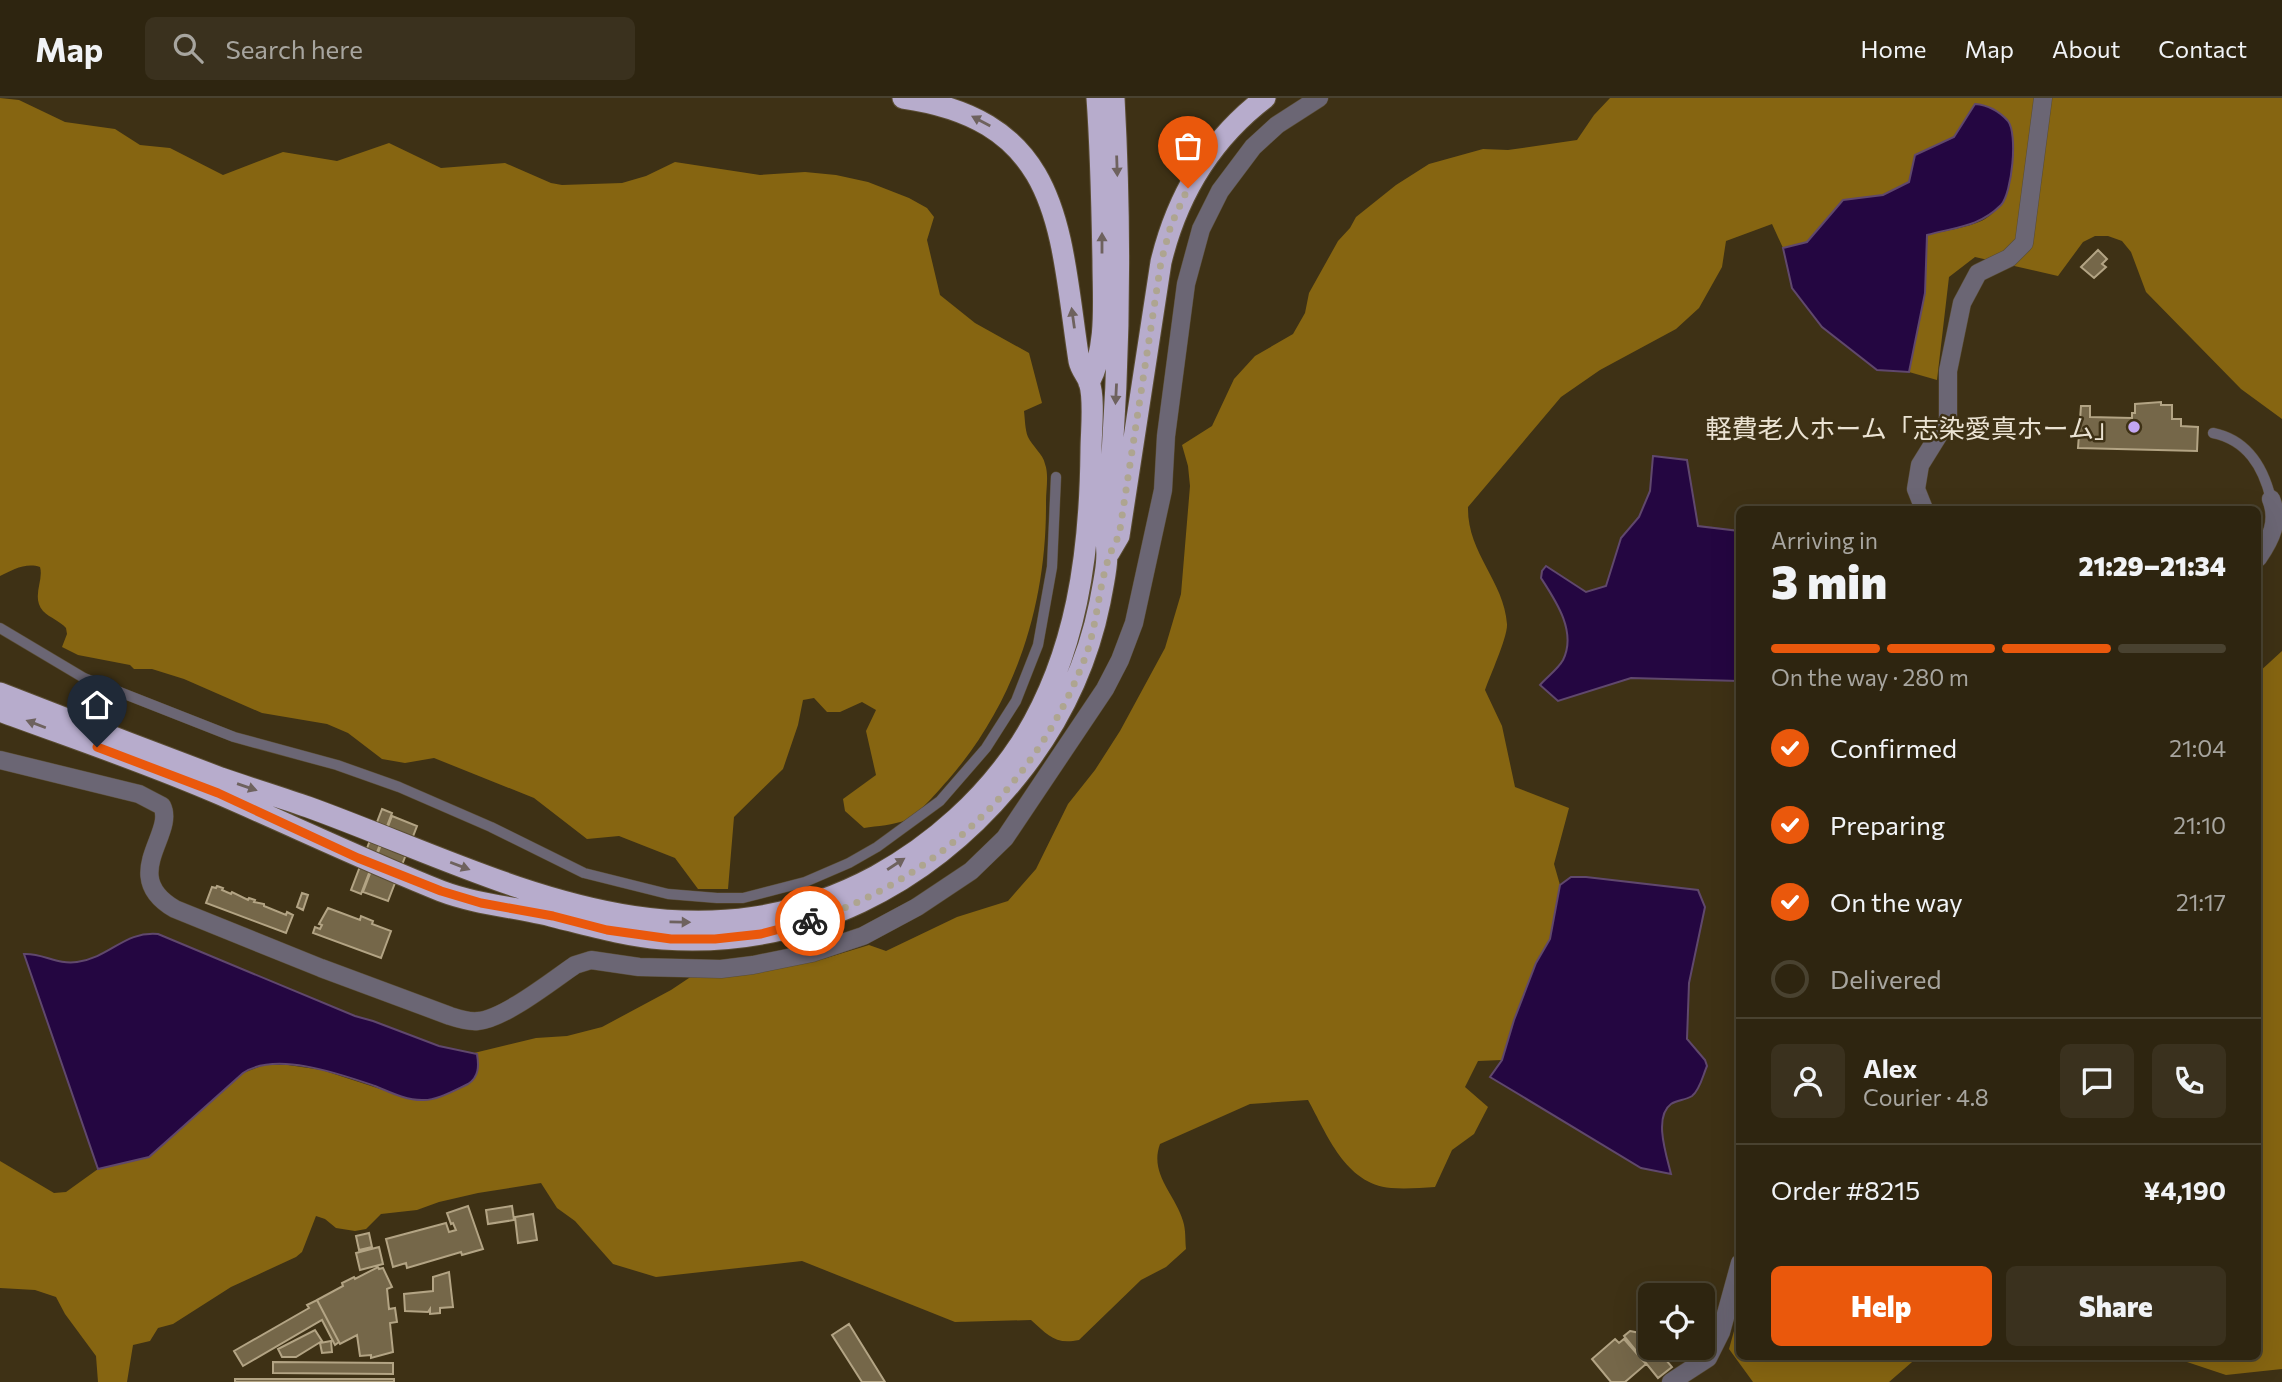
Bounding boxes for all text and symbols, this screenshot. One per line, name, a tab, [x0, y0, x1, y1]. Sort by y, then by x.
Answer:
search box	[145, 17, 635, 80]
text: Map	[35, 28, 103, 69]
icon: search	[169, 29, 207, 67]
text: Search here	[225, 33, 363, 64]
text: Home	[1861, 34, 1927, 63]
text: Map	[1965, 34, 2014, 63]
text: About	[2052, 34, 2120, 63]
text: Contact	[2158, 34, 2247, 63]
one-way arrow	[970, 116, 990, 128]
pin	[1158, 116, 1218, 188]
icon: bag	[1169, 127, 1207, 165]
one-way arrow	[1111, 155, 1122, 177]
one-way arrow	[1096, 232, 1108, 254]
one-way arrow	[1067, 307, 1078, 329]
one-way arrow	[1110, 383, 1121, 405]
place label: 軽費老人ホーム「志染愛真ホーム」	[1706, 412, 2120, 443]
marker: 軽費老人ホーム「志染愛真ホーム」	[2126, 419, 2142, 435]
text: Arriving in	[1771, 526, 1878, 554]
text: 21:29–21:34	[2078, 550, 2226, 581]
text: 3 min	[1771, 552, 1887, 608]
text: On the way · 280 m	[1771, 663, 1969, 691]
pin	[67, 675, 127, 747]
icon: home	[78, 686, 116, 724]
one-way arrow	[26, 719, 47, 730]
icon: check	[1771, 729, 1809, 767]
text: Confirmed	[1830, 732, 1957, 763]
text: 21:04	[2169, 734, 2226, 762]
one-way arrow	[237, 782, 258, 793]
icon: check	[1771, 806, 1809, 844]
text: Preparing	[1830, 809, 1945, 840]
text: 21:10	[2173, 811, 2226, 839]
one-way arrow	[886, 857, 906, 870]
one-way arrow	[450, 860, 471, 871]
icon: check	[1771, 883, 1809, 921]
courier	[775, 886, 845, 956]
text: On the way	[1830, 886, 1963, 917]
text: 21:17	[2176, 888, 2226, 916]
icon: bike	[791, 902, 829, 940]
one-way arrow	[669, 916, 691, 928]
text: Delivered	[1830, 963, 1941, 994]
button: person	[1771, 1044, 1845, 1118]
button: chat	[2060, 1044, 2134, 1118]
button: phone	[2152, 1044, 2226, 1118]
text: Alex	[1863, 1052, 1917, 1083]
text: Courier · 4.8	[1863, 1083, 1989, 1111]
text: Order #8215	[1771, 1174, 1920, 1205]
text: ¥4,190	[2144, 1174, 2226, 1205]
button: Help	[1771, 1266, 1992, 1346]
button: Share	[2006, 1266, 2226, 1346]
map controls	[1638, 1283, 1715, 1360]
button: locate	[1638, 1283, 1715, 1360]

